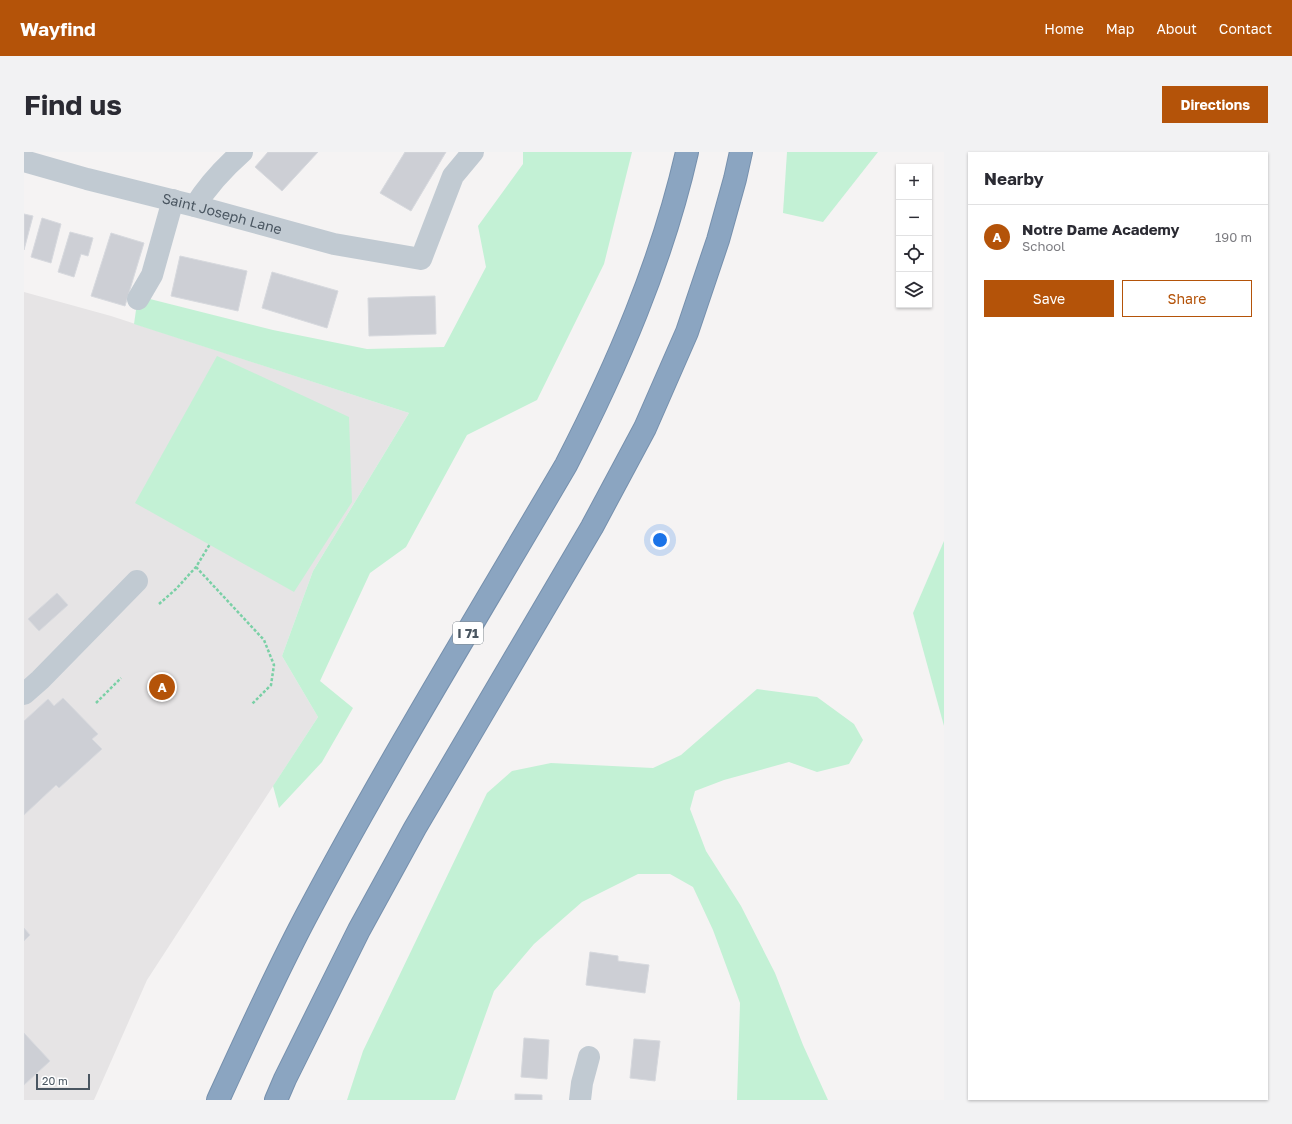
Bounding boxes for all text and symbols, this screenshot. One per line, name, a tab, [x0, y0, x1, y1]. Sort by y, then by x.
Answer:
text: Wayfind	[20, 17, 96, 40]
text: Home	[1044, 20, 1084, 37]
text: Map	[1106, 20, 1134, 37]
text: About	[1156, 20, 1197, 37]
text: Contact	[1219, 20, 1272, 37]
button: Directions	[1162, 86, 1268, 123]
text: Find us	[24, 88, 122, 121]
map controls	[896, 164, 932, 308]
button: +	[896, 164, 932, 200]
text: Nearby	[984, 168, 1044, 189]
street label: Saint Joseph Lane	[160, 189, 284, 237]
button: −	[896, 200, 932, 236]
text: Notre Dame Academy	[1022, 220, 1180, 238]
text: A	[992, 229, 1002, 245]
text: 190 m	[1215, 229, 1252, 245]
button: locate	[896, 236, 932, 272]
text: School	[1022, 238, 1065, 254]
button: layers	[896, 272, 932, 308]
button: Save	[984, 280, 1114, 317]
button: Share	[1122, 280, 1252, 317]
your location	[650, 530, 670, 550]
road number: I 71	[453, 622, 483, 644]
pin: A	[149, 672, 175, 702]
scale bar	[36, 1072, 90, 1091]
text: 20 m	[42, 1074, 68, 1087]

